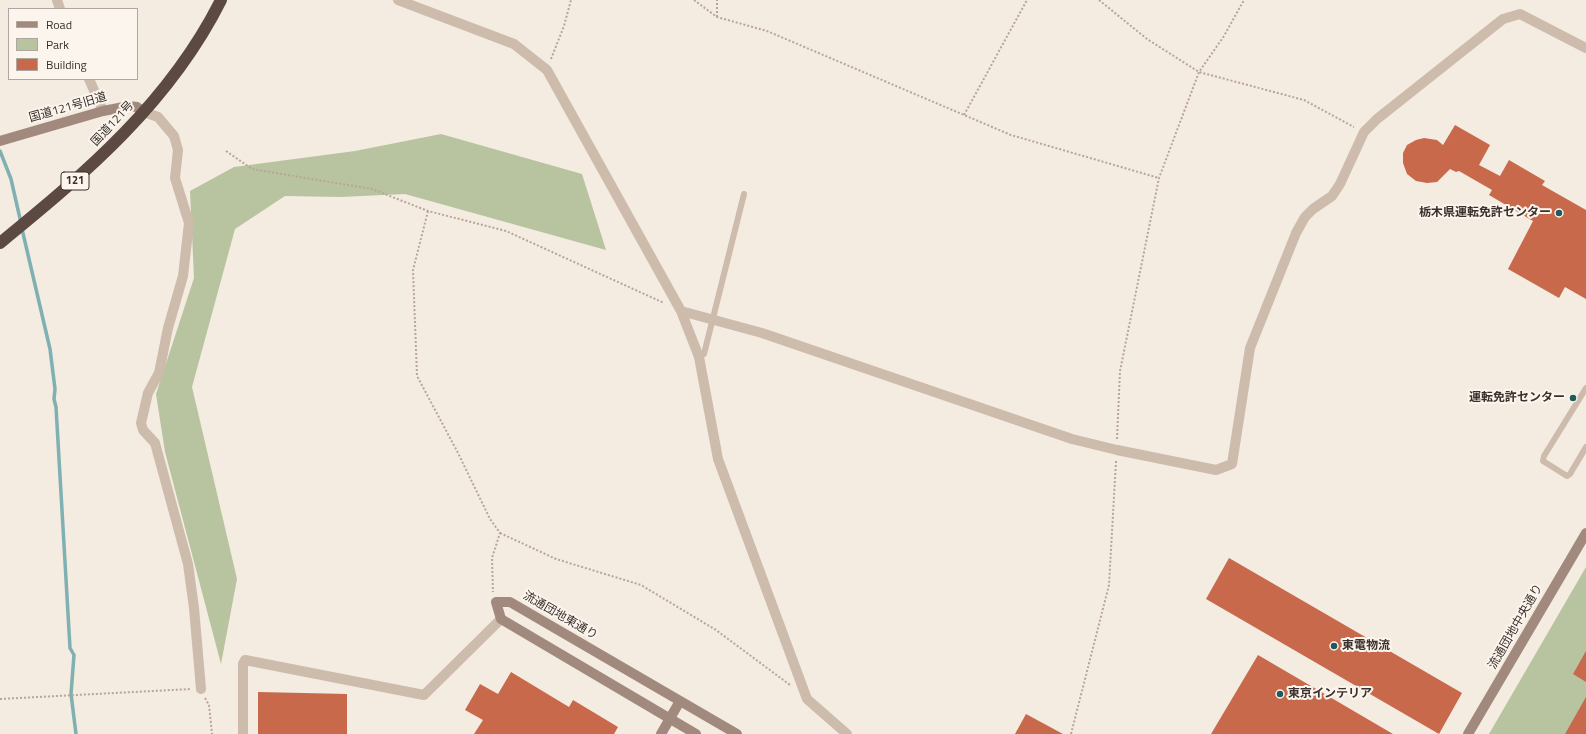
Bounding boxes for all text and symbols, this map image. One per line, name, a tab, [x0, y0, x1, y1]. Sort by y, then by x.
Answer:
legend	[8, 8, 138, 80]
text: Road	[46, 15, 72, 34]
text: Park	[46, 35, 69, 54]
text: Building	[46, 55, 87, 74]
street label: 国道121号旧道	[27, 90, 109, 126]
street label: 国道121号	[89, 99, 137, 149]
road number: 121	[61, 172, 89, 190]
place label: 栃木県運転免許センター	[1419, 206, 1551, 220]
marker: 栃木県運転免許センター	[1554, 208, 1564, 218]
place label: 運転免許センター	[1469, 391, 1565, 405]
marker: 運転免許センター	[1568, 393, 1578, 403]
street label: 流通団地中央通り	[1486, 582, 1546, 672]
street label: 流通団地東通り	[520, 589, 600, 643]
place label: 東電物流	[1342, 639, 1390, 653]
marker: 東電物流	[1329, 641, 1339, 651]
place label: 東京インテリア	[1288, 687, 1372, 701]
marker: 東京インテリア	[1275, 689, 1285, 699]

